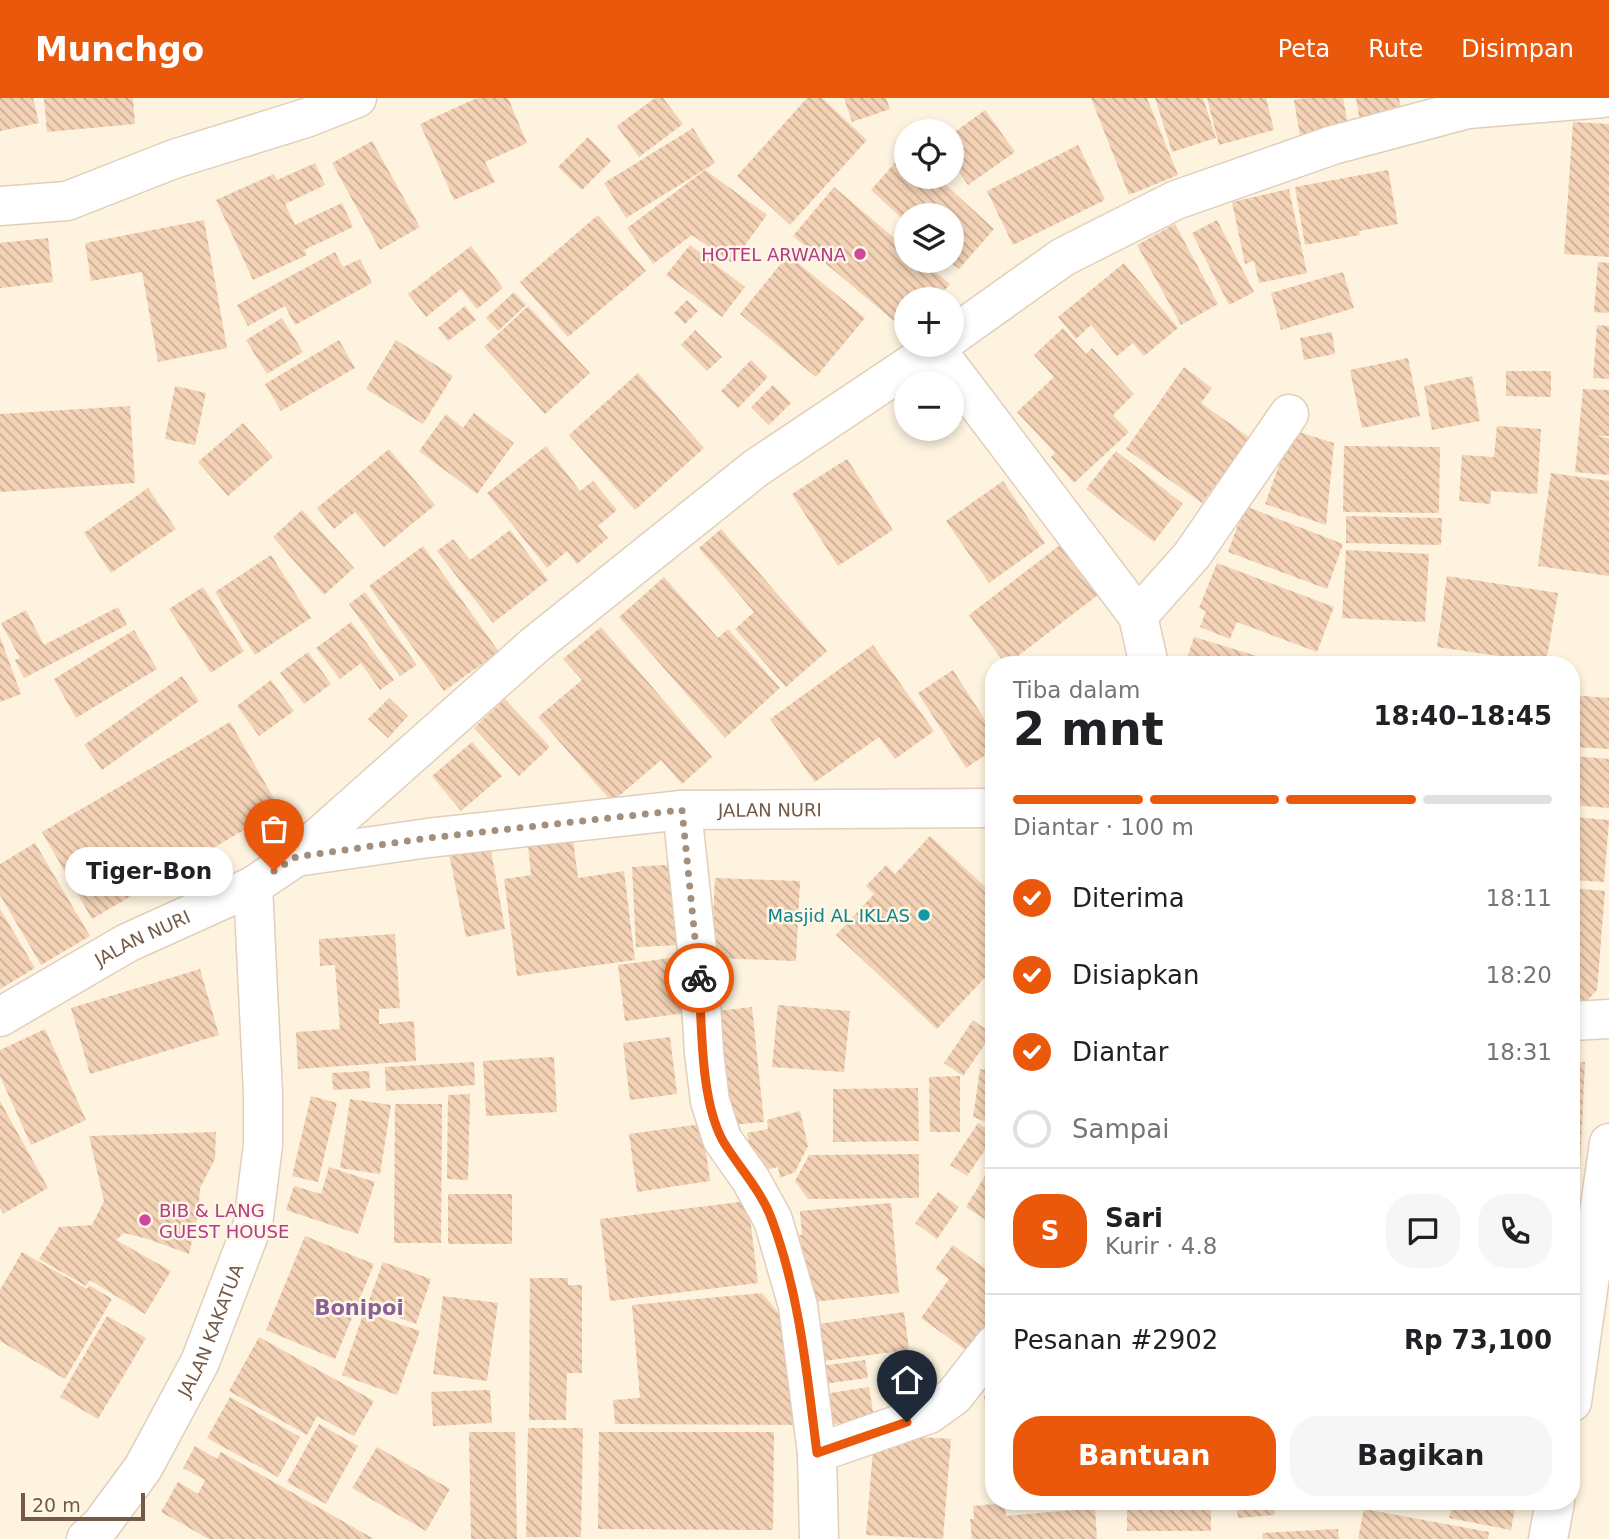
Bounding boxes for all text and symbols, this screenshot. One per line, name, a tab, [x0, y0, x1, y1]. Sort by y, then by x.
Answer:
text: Munchgo	[35, 30, 204, 69]
text: Peta	[1278, 35, 1330, 63]
text: Rute	[1368, 35, 1423, 63]
text: Disimpan	[1461, 35, 1574, 63]
map controls	[894, 119, 964, 441]
button: locate	[894, 119, 964, 189]
button: layers	[894, 203, 964, 273]
place label: HOTEL ARWANA	[701, 244, 847, 265]
marker: HOTEL ARWANA	[852, 246, 868, 262]
button: +	[894, 287, 964, 357]
button: −	[894, 371, 964, 441]
text: Tiba dalam	[1013, 677, 1140, 703]
text: 18:40–18:45	[1373, 701, 1552, 731]
text: 2 mnt	[1013, 702, 1164, 756]
pin	[244, 799, 304, 871]
street label: JALAN NURI	[717, 799, 822, 820]
icon: bag	[255, 810, 293, 848]
text: Diantar · 100 m	[1013, 814, 1194, 840]
callout: Tiger-Bon	[64, 846, 232, 896]
text: Tiger-Bon	[86, 858, 212, 884]
icon: check	[1013, 879, 1051, 917]
text: Diterima	[1072, 883, 1185, 913]
text: 18:11	[1486, 885, 1552, 911]
street label: JALAN NURI	[90, 905, 193, 971]
place label: Masjid AL IKLAS	[768, 905, 910, 926]
marker: Masjid AL IKLAS	[916, 907, 932, 923]
courier	[664, 943, 734, 1013]
icon: check	[1013, 956, 1051, 994]
icon: bike	[680, 959, 718, 997]
text: Disiapkan	[1072, 960, 1199, 990]
text: 18:20	[1486, 962, 1552, 988]
icon: check	[1013, 1033, 1051, 1071]
text: Diantar	[1072, 1037, 1168, 1067]
text: 18:31	[1486, 1039, 1552, 1065]
text: Sampai	[1072, 1114, 1169, 1144]
button: chat	[1386, 1194, 1460, 1268]
button: phone	[1478, 1194, 1552, 1268]
place label: BIB & LANG GUEST HOUSE	[159, 1200, 289, 1242]
text: Sari	[1105, 1203, 1163, 1233]
marker: BIB & LANG GUEST HOUSE	[137, 1212, 153, 1228]
text: S	[1041, 1216, 1059, 1246]
text: Kurir · 4.8	[1105, 1233, 1217, 1259]
street label: JALAN KAKATUA	[172, 1260, 247, 1401]
district label: Bonipoi	[314, 1296, 404, 1320]
text: Pesanan #2902	[1013, 1325, 1218, 1355]
text: Rp 73,100	[1404, 1325, 1552, 1355]
pin	[877, 1350, 937, 1422]
icon: home	[888, 1361, 926, 1399]
button: Bantuan	[1013, 1416, 1276, 1496]
button: Bagikan	[1290, 1416, 1552, 1496]
scale bar	[21, 1490, 145, 1522]
text: 20 m	[32, 1494, 81, 1516]

